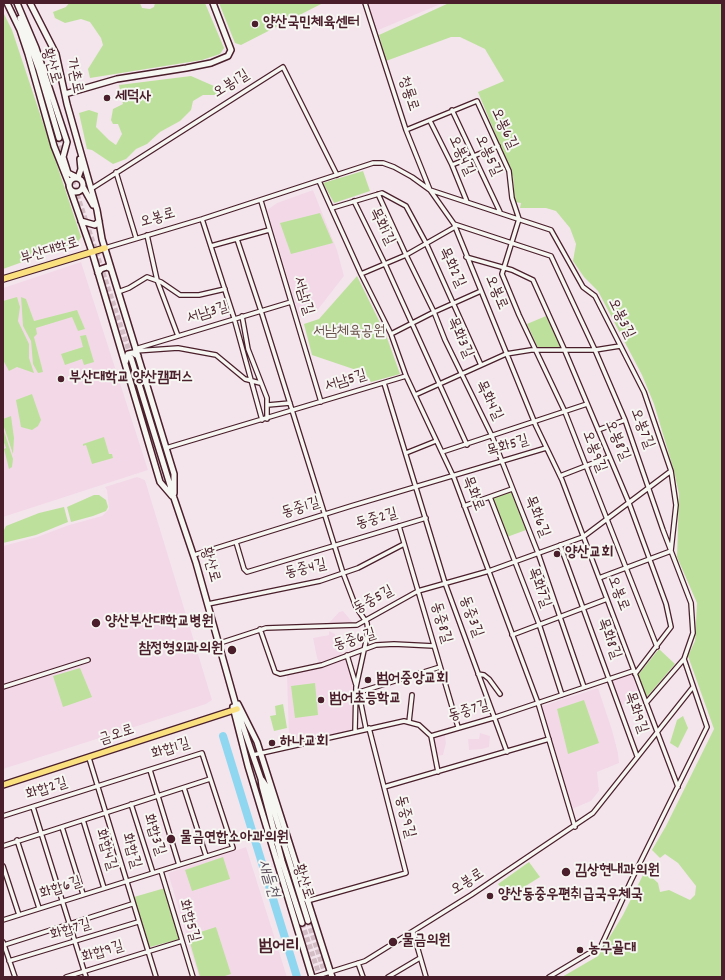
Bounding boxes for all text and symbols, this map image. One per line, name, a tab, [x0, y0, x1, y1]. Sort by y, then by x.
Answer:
place label: 양산국민체육센터	[263, 15, 360, 33]
marker: 양산국민체육센터	[250, 19, 260, 29]
street label: 황산로	[36, 46, 64, 86]
street label: 가촌로	[60, 56, 86, 96]
street label: 오봉1길	[210, 67, 254, 103]
street label: 청룡로	[393, 74, 421, 114]
place label: 세덕사	[115, 89, 151, 107]
marker: 세덕사	[102, 93, 112, 103]
street label: 오봉6길	[486, 105, 520, 153]
street label: 오봉4길	[443, 133, 477, 179]
street label: 오봉5길	[470, 133, 504, 179]
street label: 오봉로	[138, 205, 178, 233]
street label: 목화1길	[364, 205, 398, 249]
street label: 부산대학로	[19, 235, 81, 269]
street label: 목화2길	[434, 245, 468, 291]
street label: 오봉로	[480, 273, 510, 313]
street label: 서남1길	[288, 274, 316, 318]
street label: 오봉3길	[603, 296, 637, 342]
street label: 서남3길	[185, 299, 231, 329]
street label: 목화3길	[442, 315, 476, 361]
park label: 서남체육공원	[313, 324, 385, 342]
street label: 서남5길	[323, 367, 369, 397]
place label: 부산대학교 양산캠퍼스	[69, 370, 193, 388]
marker: 부산대학교 양산캠퍼스	[56, 374, 66, 384]
street label: 목화4길	[471, 378, 505, 424]
street label: 오봉7길	[625, 406, 657, 452]
street label: 오봉8길	[599, 418, 633, 464]
street label: 오봉9길	[577, 429, 609, 475]
street label: 목화5길	[485, 432, 531, 462]
street label: 목화로	[457, 474, 487, 514]
street label: 목화6길	[519, 493, 553, 541]
street label: 동중1길	[279, 495, 323, 523]
street label: 동중2길	[354, 505, 400, 535]
street label: 황산로	[195, 545, 223, 585]
place label: 양산교회	[565, 545, 613, 563]
marker: 양산교회	[552, 549, 562, 559]
street label: 동중4길	[283, 556, 329, 584]
street label: 목화7길	[522, 565, 554, 611]
street label: 오봉로	[602, 574, 632, 614]
street label: 동중5길	[351, 583, 397, 619]
street label: 동중3길	[454, 594, 486, 640]
street label: 동중8길	[426, 600, 454, 646]
place label: 양산부산대학교병원	[105, 614, 214, 632]
street label: 목화8길	[592, 616, 624, 662]
marker: 양산부산대학교병원	[90, 617, 102, 629]
street label: 동중6길	[332, 626, 378, 656]
place label: 참정형외과의원	[139, 641, 223, 659]
marker: 참정형외과의원	[226, 644, 238, 656]
place label: 범어중앙교회	[376, 671, 448, 689]
marker: 범어중앙교회	[363, 675, 373, 685]
street label: 목화9길	[619, 690, 651, 736]
place label: 범어초등학교	[329, 691, 401, 709]
marker: 범어초등학교	[316, 695, 326, 705]
street label: 동중7길	[446, 698, 492, 726]
street label: 금오로	[97, 722, 137, 750]
place label: 하나교회	[280, 734, 328, 752]
street label: 화합1길	[149, 735, 193, 765]
marker: 하나교회	[267, 738, 277, 748]
street label: 화합2길	[24, 775, 70, 805]
street label: 동중9길	[390, 794, 418, 840]
street label: 화합3길	[138, 812, 168, 858]
street label: 화합4길	[90, 827, 120, 873]
place label: 물금연합소아과의원	[180, 830, 289, 848]
street label: 화합길	[116, 831, 144, 871]
marker: 물금연합소아과의원	[165, 833, 177, 845]
water label: 새들천	[252, 858, 282, 900]
street label: 황산로	[288, 862, 316, 902]
place label: 김상현내과의원	[575, 863, 659, 881]
street label: 오봉로	[448, 866, 488, 900]
marker: 김상현내과의원	[560, 866, 572, 878]
street label: 화합6길	[38, 874, 84, 904]
place label: 양산동중우편취급국우체국	[498, 887, 643, 905]
marker: 양산동중우편취급국우체국	[485, 891, 495, 901]
street label: 화합5길	[173, 898, 203, 944]
street label: 화합7길	[48, 916, 94, 946]
place label: 물금의원	[402, 933, 450, 951]
marker: 물금의원	[387, 936, 399, 948]
street label: 화합9길	[80, 938, 126, 968]
district label: 범어리	[258, 938, 300, 958]
place label: 농구골대	[588, 941, 636, 959]
marker: 농구골대	[575, 945, 585, 955]

